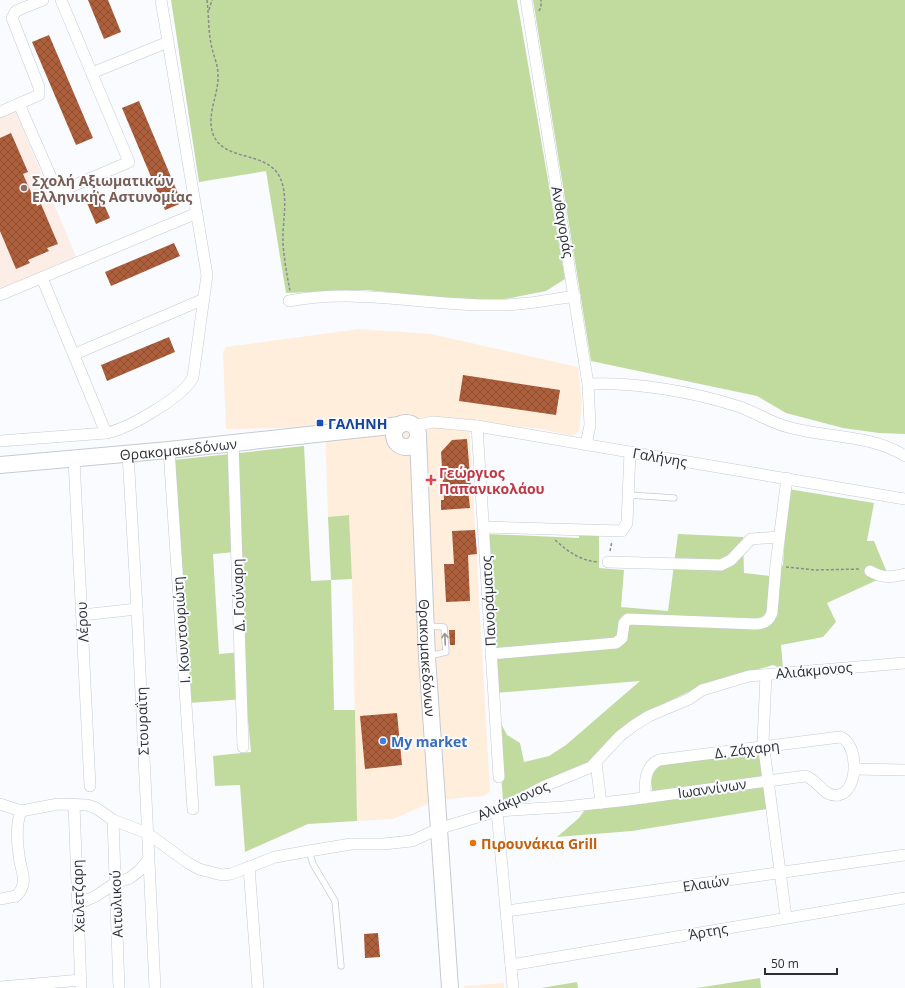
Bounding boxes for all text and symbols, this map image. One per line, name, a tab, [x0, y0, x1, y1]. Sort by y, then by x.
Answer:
place label: Σχολή Αξιωματικών Ελληνικής Αστυνομίας	[32, 171, 192, 206]
marker: Σχολή Αξιωματικών Ελληνικής Αστυνομίας	[19, 183, 29, 193]
street label: Ανθαγοράς	[547, 185, 579, 260]
place label: ΓΑΛΗΝΗ	[328, 414, 387, 433]
marker: ΓΑΛΗΝΗ	[315, 418, 325, 428]
street label: Θρακομακεδόνων	[119, 433, 238, 464]
street label: Γαλήνης	[631, 443, 689, 471]
place label: Γεώργιος Παπανικολάου	[439, 463, 545, 498]
marker: Γεώργιος Παπανικολάου	[426, 475, 436, 485]
street label: Πανοράματος	[476, 555, 500, 647]
street label: Δ. Γούναρη	[227, 558, 249, 632]
street label: Ι. Κουντουριώτη	[168, 576, 194, 684]
street label: Θρακομακεδόνων	[415, 599, 441, 717]
street label: Λέρου	[71, 601, 93, 643]
one-way arrow	[441, 633, 449, 646]
street label: Αλιάκμονος	[775, 657, 853, 683]
street label: Στουραΐτη	[131, 686, 153, 756]
place label: My market	[391, 732, 467, 751]
marker: My market	[378, 736, 388, 746]
street label: Δ. Ζάχαρη	[713, 736, 781, 762]
street label: Ιωαννίνων	[676, 774, 748, 802]
street label: Αλιάκμονος	[474, 776, 552, 824]
place label: Πιρουνάκια Grill	[481, 834, 597, 853]
marker: Πιρουνάκια Grill	[468, 838, 478, 848]
street label: Χειλετζαρη	[67, 859, 89, 933]
street label: Αιτωλικού	[105, 870, 127, 938]
street label: Ελαιών	[681, 870, 731, 896]
street label: Άρτης	[687, 918, 729, 944]
scale bar	[765, 950, 837, 976]
text: 50 m	[771, 955, 799, 972]

